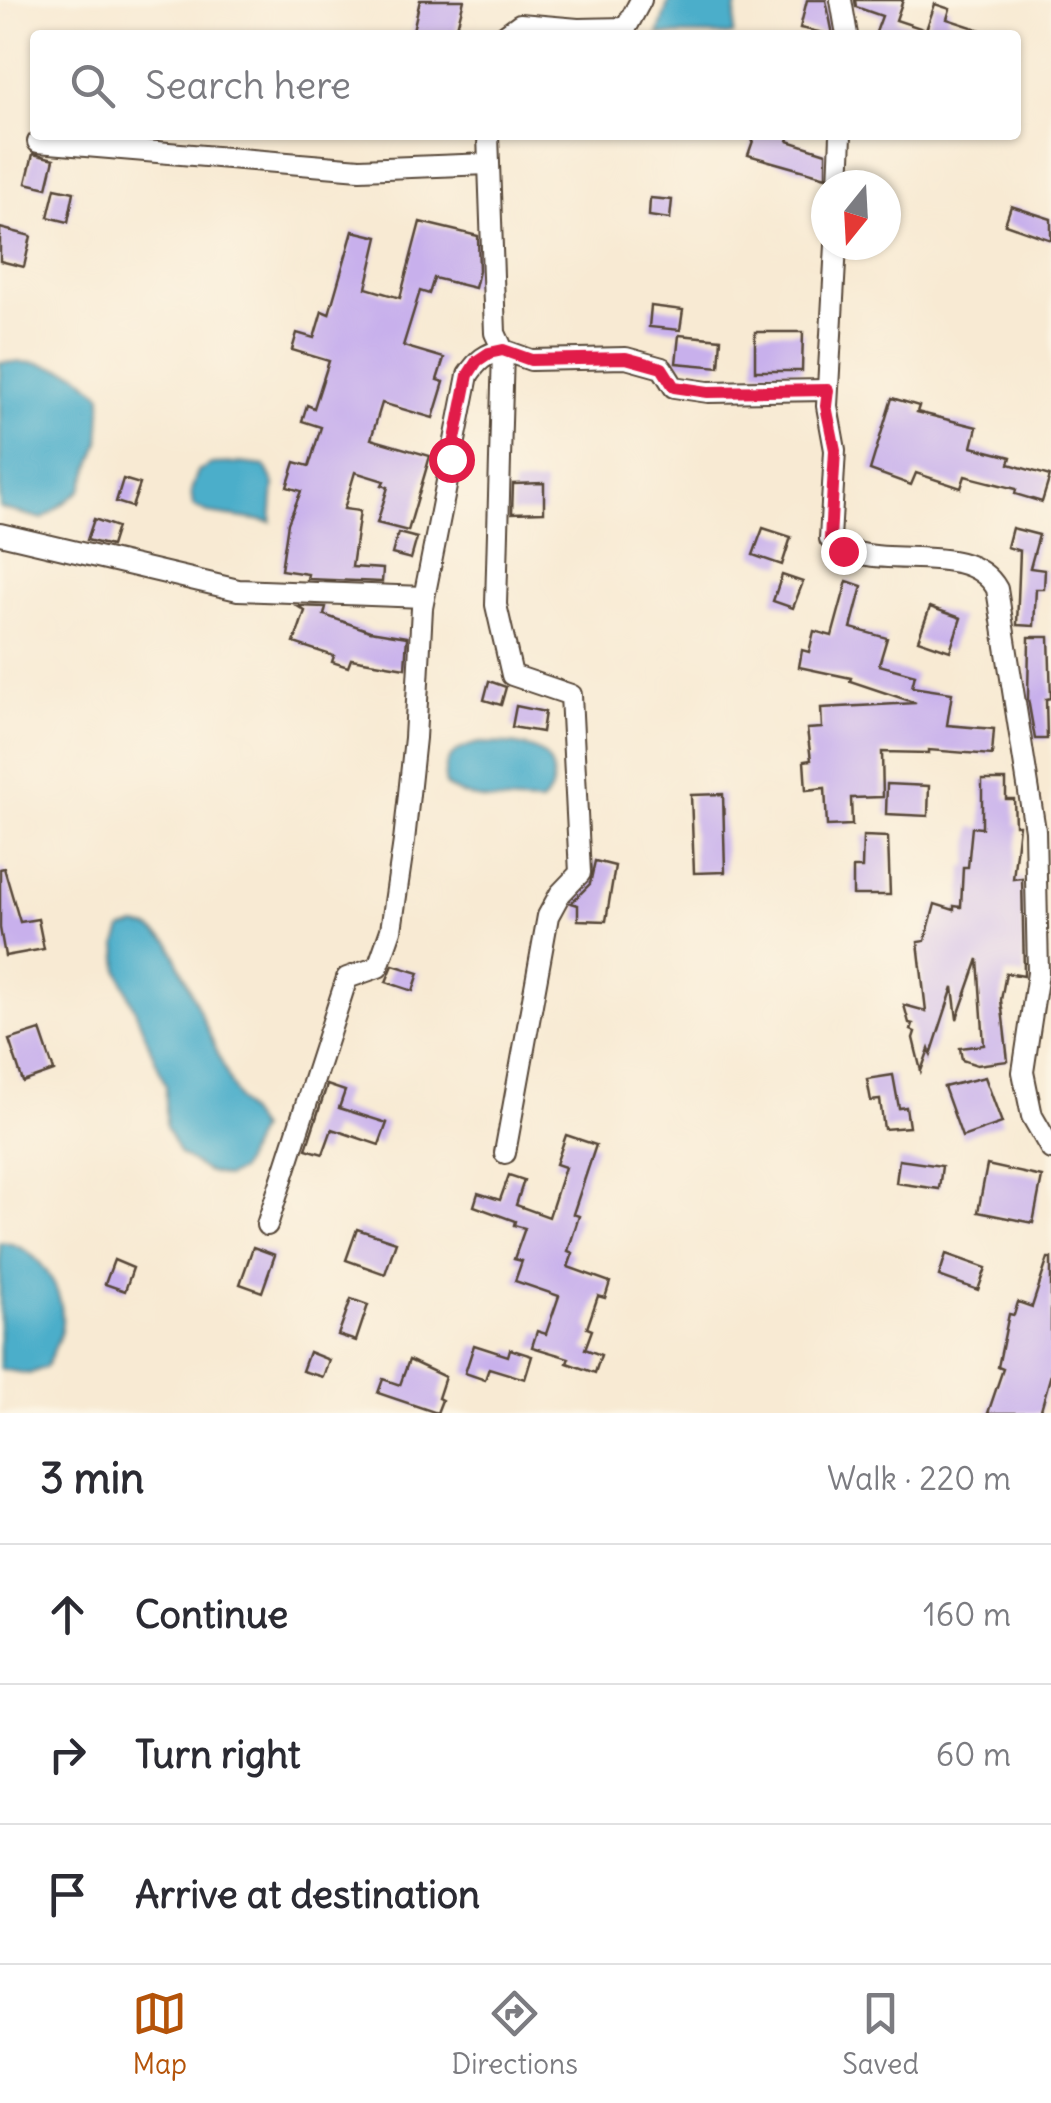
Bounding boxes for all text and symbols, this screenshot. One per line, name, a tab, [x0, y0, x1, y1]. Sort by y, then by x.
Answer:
search box	[30, 30, 1021, 140]
icon: search	[65, 58, 120, 113]
text: Search here	[145, 62, 351, 109]
north arrow	[811, 170, 901, 260]
route start	[429, 437, 475, 483]
route end	[821, 529, 867, 575]
text: 3 min	[40, 1452, 144, 1504]
text: Walk · 220 m	[827, 1458, 1011, 1499]
icon: ahead	[40, 1587, 95, 1642]
text: Continue	[135, 1591, 288, 1638]
text: 160 m	[923, 1594, 1011, 1635]
icon: right	[40, 1727, 95, 1782]
text: Turn right	[135, 1731, 301, 1778]
text: 60 m	[936, 1734, 1011, 1775]
icon: arrive	[40, 1867, 95, 1922]
text: Arrive at destination	[135, 1871, 480, 1918]
tab: Map	[132, 1986, 187, 2082]
tab: Directions	[451, 1986, 578, 2082]
tab: Saved	[842, 1986, 919, 2082]

